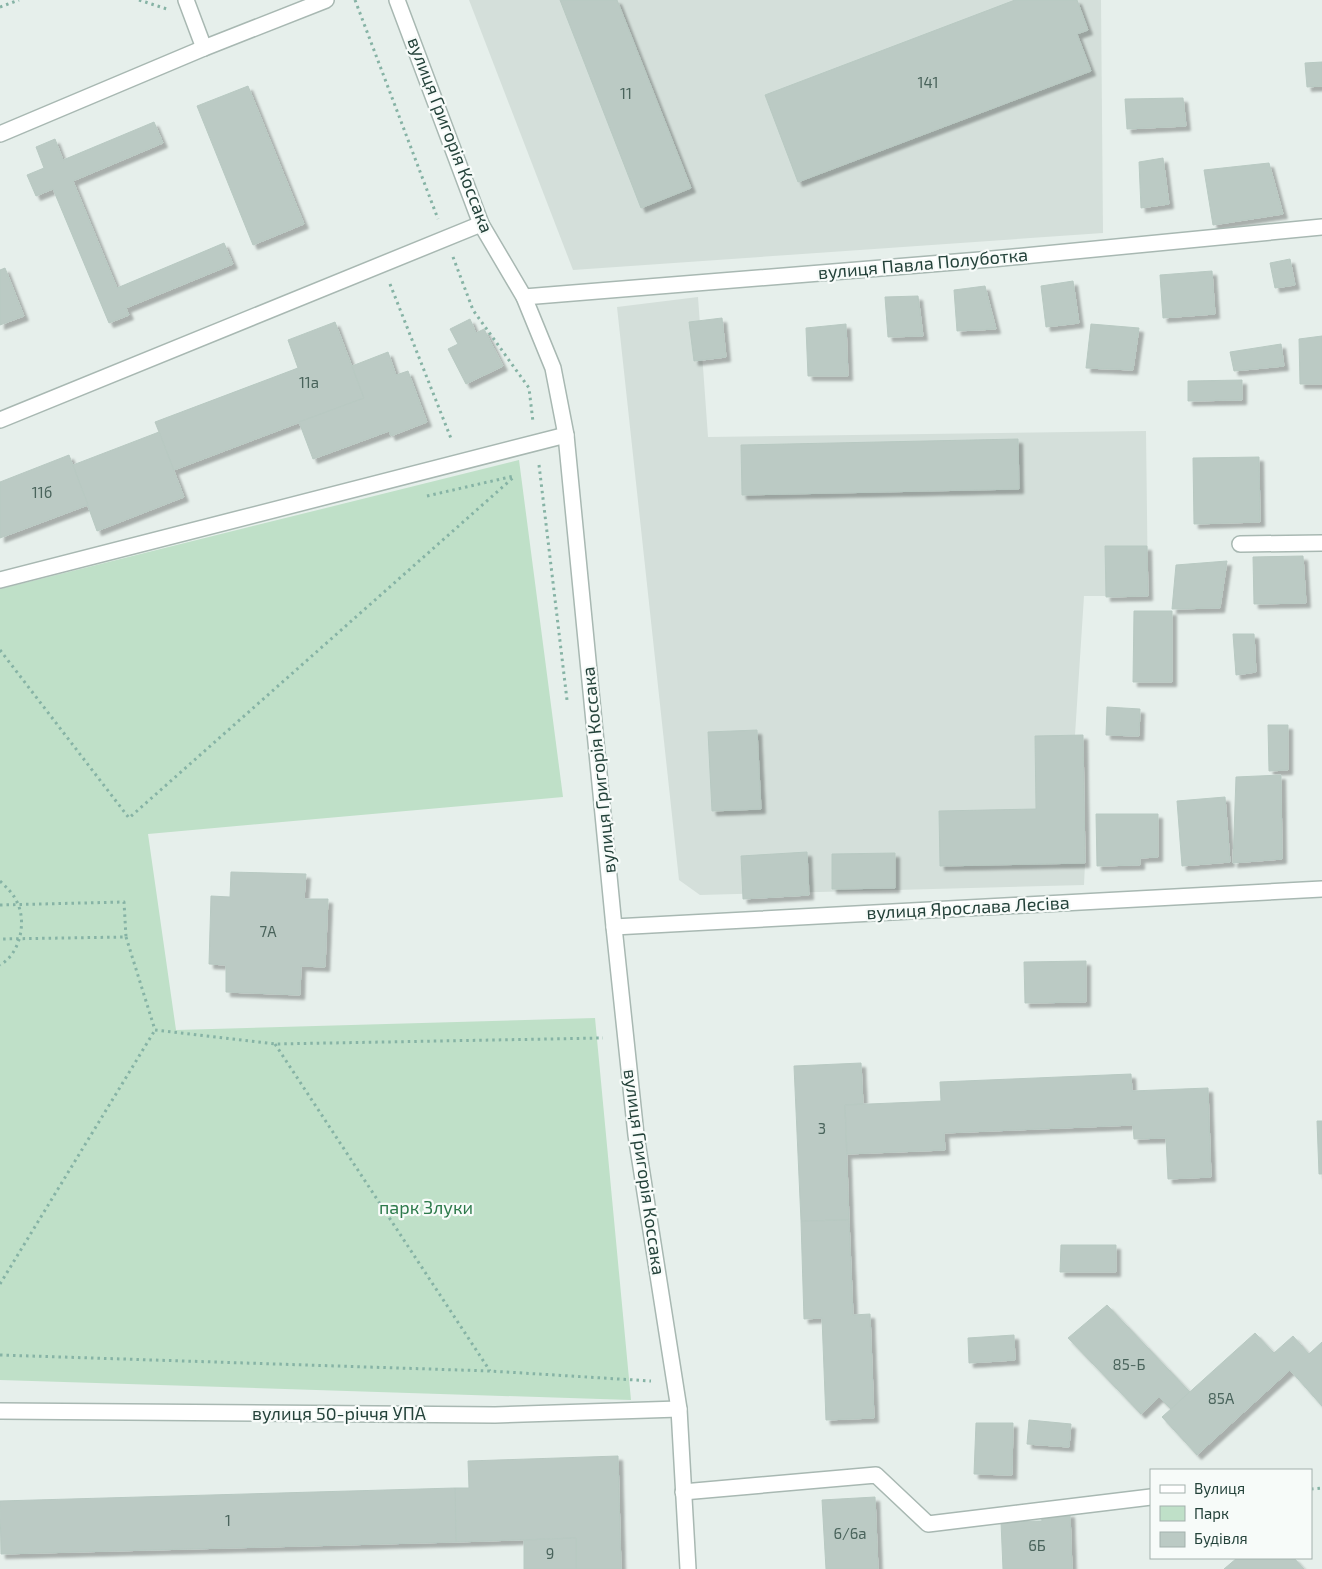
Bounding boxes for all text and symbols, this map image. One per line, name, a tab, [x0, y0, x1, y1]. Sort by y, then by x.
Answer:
street label: вулиця Григорія Коссака	[403, 34, 498, 236]
house number: 141	[917, 73, 939, 91]
house number: 11	[620, 84, 632, 102]
street label: вулиця Павла Полуботка	[817, 243, 1029, 283]
house number: 11а	[299, 373, 319, 391]
house number: 11б	[32, 483, 52, 501]
street label: вулиця Григорія Коссака	[576, 666, 620, 875]
street label: вулиця Ярослава Лесіва	[866, 891, 1070, 923]
house number: 7А	[259, 922, 277, 940]
street label: вулиця Григорія Коссака	[620, 1067, 670, 1276]
house number: 3	[818, 1119, 826, 1137]
park label: парк Злуки	[379, 1196, 473, 1218]
house number: 85-Б	[1113, 1355, 1145, 1373]
house number: 85А	[1208, 1389, 1235, 1407]
street label: вулиця 50-річчя УПА	[252, 1402, 427, 1424]
legend	[1150, 1469, 1312, 1559]
text: Вулиця	[1194, 1479, 1245, 1498]
text: Парк	[1194, 1504, 1229, 1522]
house number: 1	[225, 1511, 231, 1529]
house number: 6/6а	[833, 1524, 867, 1542]
text: Будівля	[1194, 1529, 1248, 1548]
house number: 6Б	[1028, 1536, 1046, 1554]
house number: 9	[546, 1544, 554, 1562]

